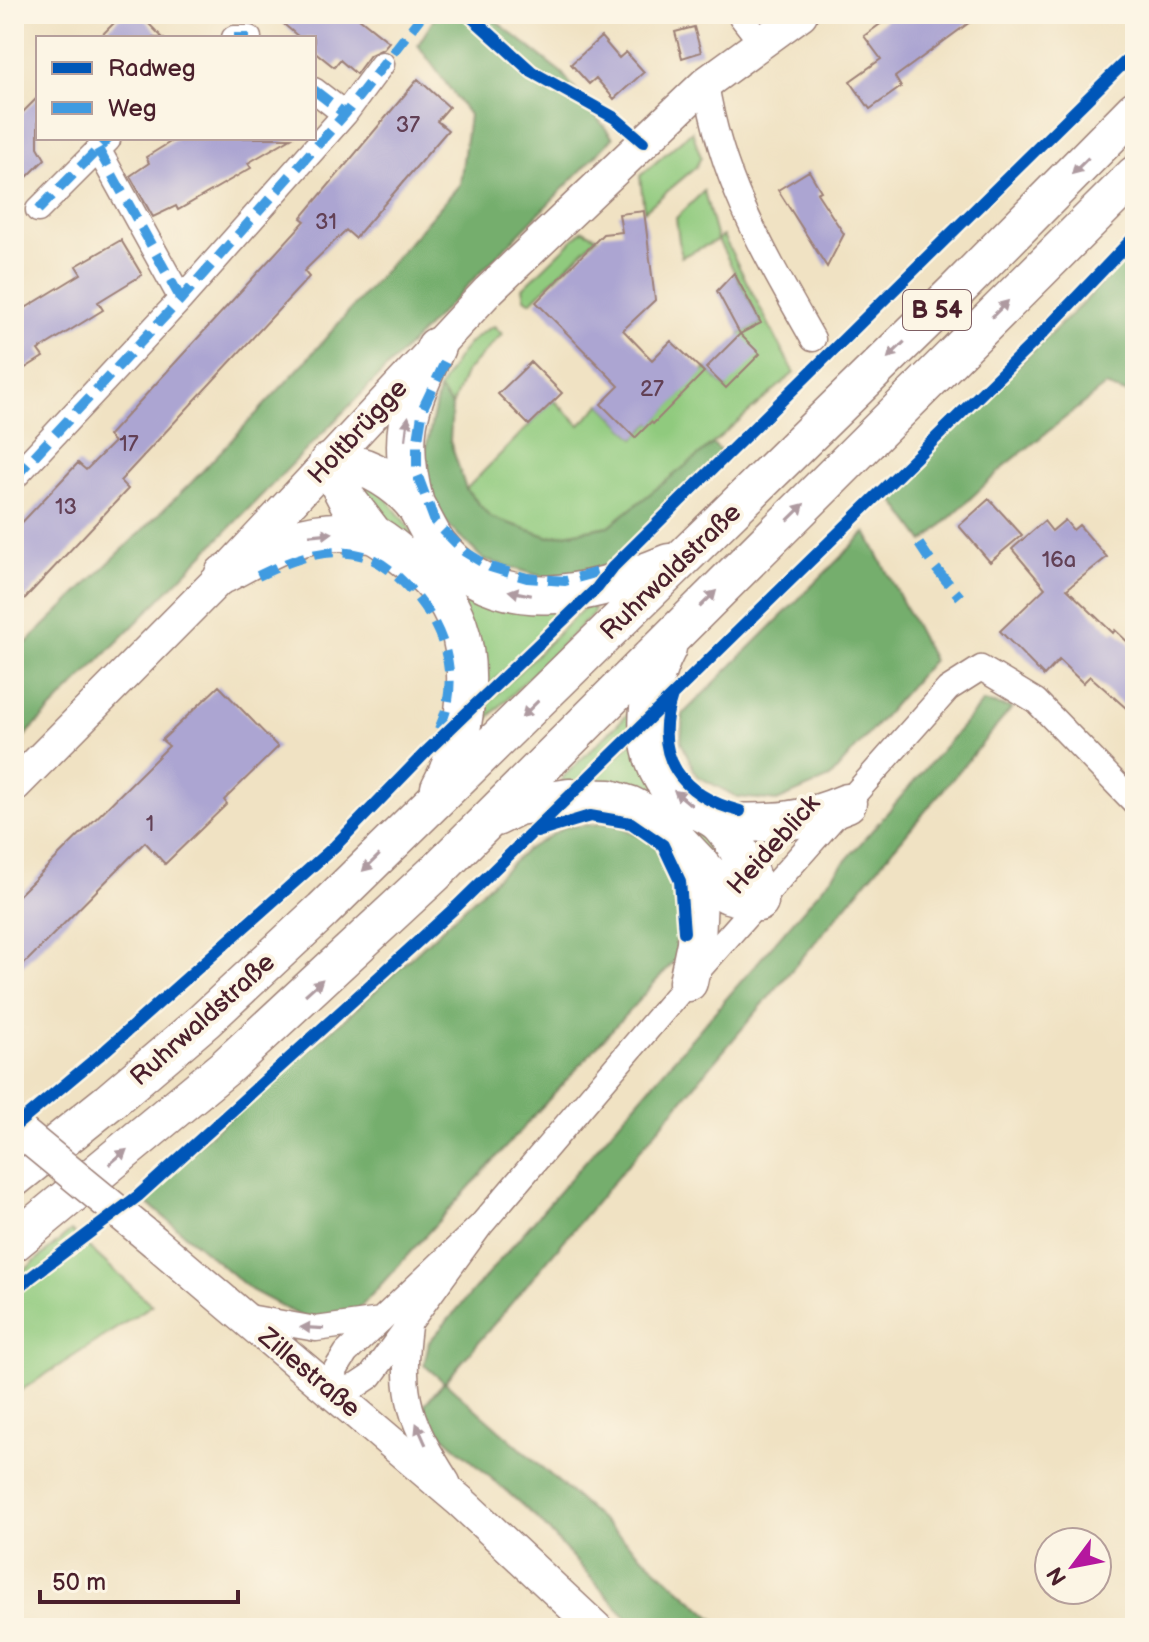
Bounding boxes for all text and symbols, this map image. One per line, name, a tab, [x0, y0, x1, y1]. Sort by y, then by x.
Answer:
legend	[36, 36, 316, 140]
text: Radweg	[108, 54, 195, 83]
text: Weg	[108, 94, 157, 123]
house number: 37	[396, 112, 420, 139]
one-way arrow	[1071, 156, 1090, 175]
house number: 31	[315, 209, 337, 236]
road number: B 54	[903, 290, 971, 330]
one-way arrow	[991, 300, 1009, 319]
one-way arrow	[887, 340, 906, 358]
street label: Holtbrügge	[302, 373, 414, 491]
house number: 27	[640, 376, 664, 403]
one-way arrow	[401, 415, 414, 440]
house number: 17	[119, 431, 139, 458]
house number: 13	[55, 494, 77, 521]
street label: Ruhrwaldstraße	[594, 497, 748, 647]
one-way arrow	[786, 503, 805, 522]
one-way arrow	[309, 527, 334, 540]
house number: 16a	[1042, 547, 1076, 574]
one-way arrow	[507, 586, 532, 598]
one-way arrow	[698, 590, 717, 609]
one-way arrow	[521, 699, 540, 718]
street label: Heideblick	[721, 788, 827, 901]
one-way arrow	[672, 790, 693, 807]
house number: 1	[146, 811, 154, 838]
one-way arrow	[362, 854, 381, 872]
street label: Ruhrwaldstraße	[124, 947, 282, 1093]
one-way arrow	[305, 978, 324, 996]
one-way arrow	[108, 1149, 128, 1166]
street label: Zillestraße	[251, 1321, 366, 1425]
one-way arrow	[299, 1321, 324, 1334]
one-way arrow	[414, 1422, 428, 1446]
north arrow	[1033, 1526, 1113, 1606]
scale bar	[40, 1554, 238, 1604]
text: N	[1041, 1562, 1073, 1590]
text: 50 m	[52, 1568, 106, 1597]

